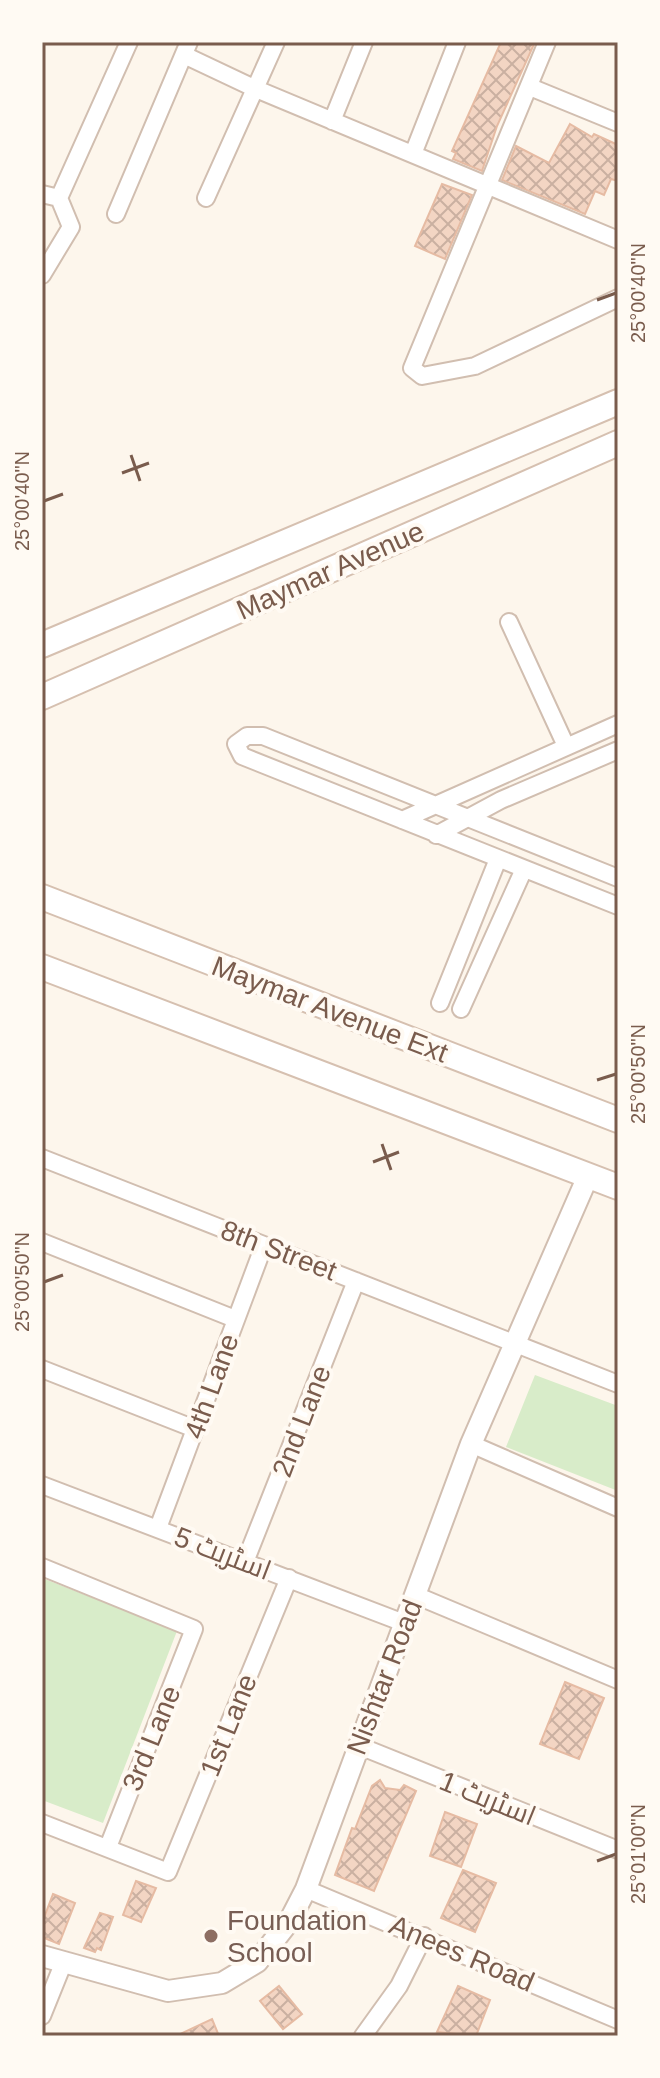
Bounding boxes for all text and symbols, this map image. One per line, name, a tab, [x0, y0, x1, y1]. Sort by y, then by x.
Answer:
text: 25°00'40"N	[627, 243, 649, 343]
text: 25°00'40"N	[11, 451, 33, 551]
street label: Maymar Avenue	[232, 515, 429, 626]
street label: Maymar Avenue Ext	[208, 950, 452, 1069]
text: 25°00'50"N	[627, 1024, 649, 1124]
street label: 8th Street	[217, 1214, 341, 1287]
text: 25°00'50"N	[11, 1232, 33, 1332]
street label: 4th Lane	[178, 1330, 245, 1443]
street label: 2nd Lane	[266, 1361, 337, 1481]
street label: اسٹریٹ 5	[170, 1521, 276, 1586]
street label: Nishtar Road	[341, 1595, 428, 1759]
street label: 1st Lane	[194, 1670, 263, 1781]
street label: 3rd Lane	[116, 1681, 187, 1795]
street label: اسٹریٹ 1	[435, 1765, 540, 1832]
text: 25°01'00"N	[627, 1804, 649, 1904]
place label: Foundation School	[227, 1905, 367, 1968]
street label: Anees Road	[385, 1909, 539, 1998]
marker: Foundation School	[202, 1927, 220, 1945]

